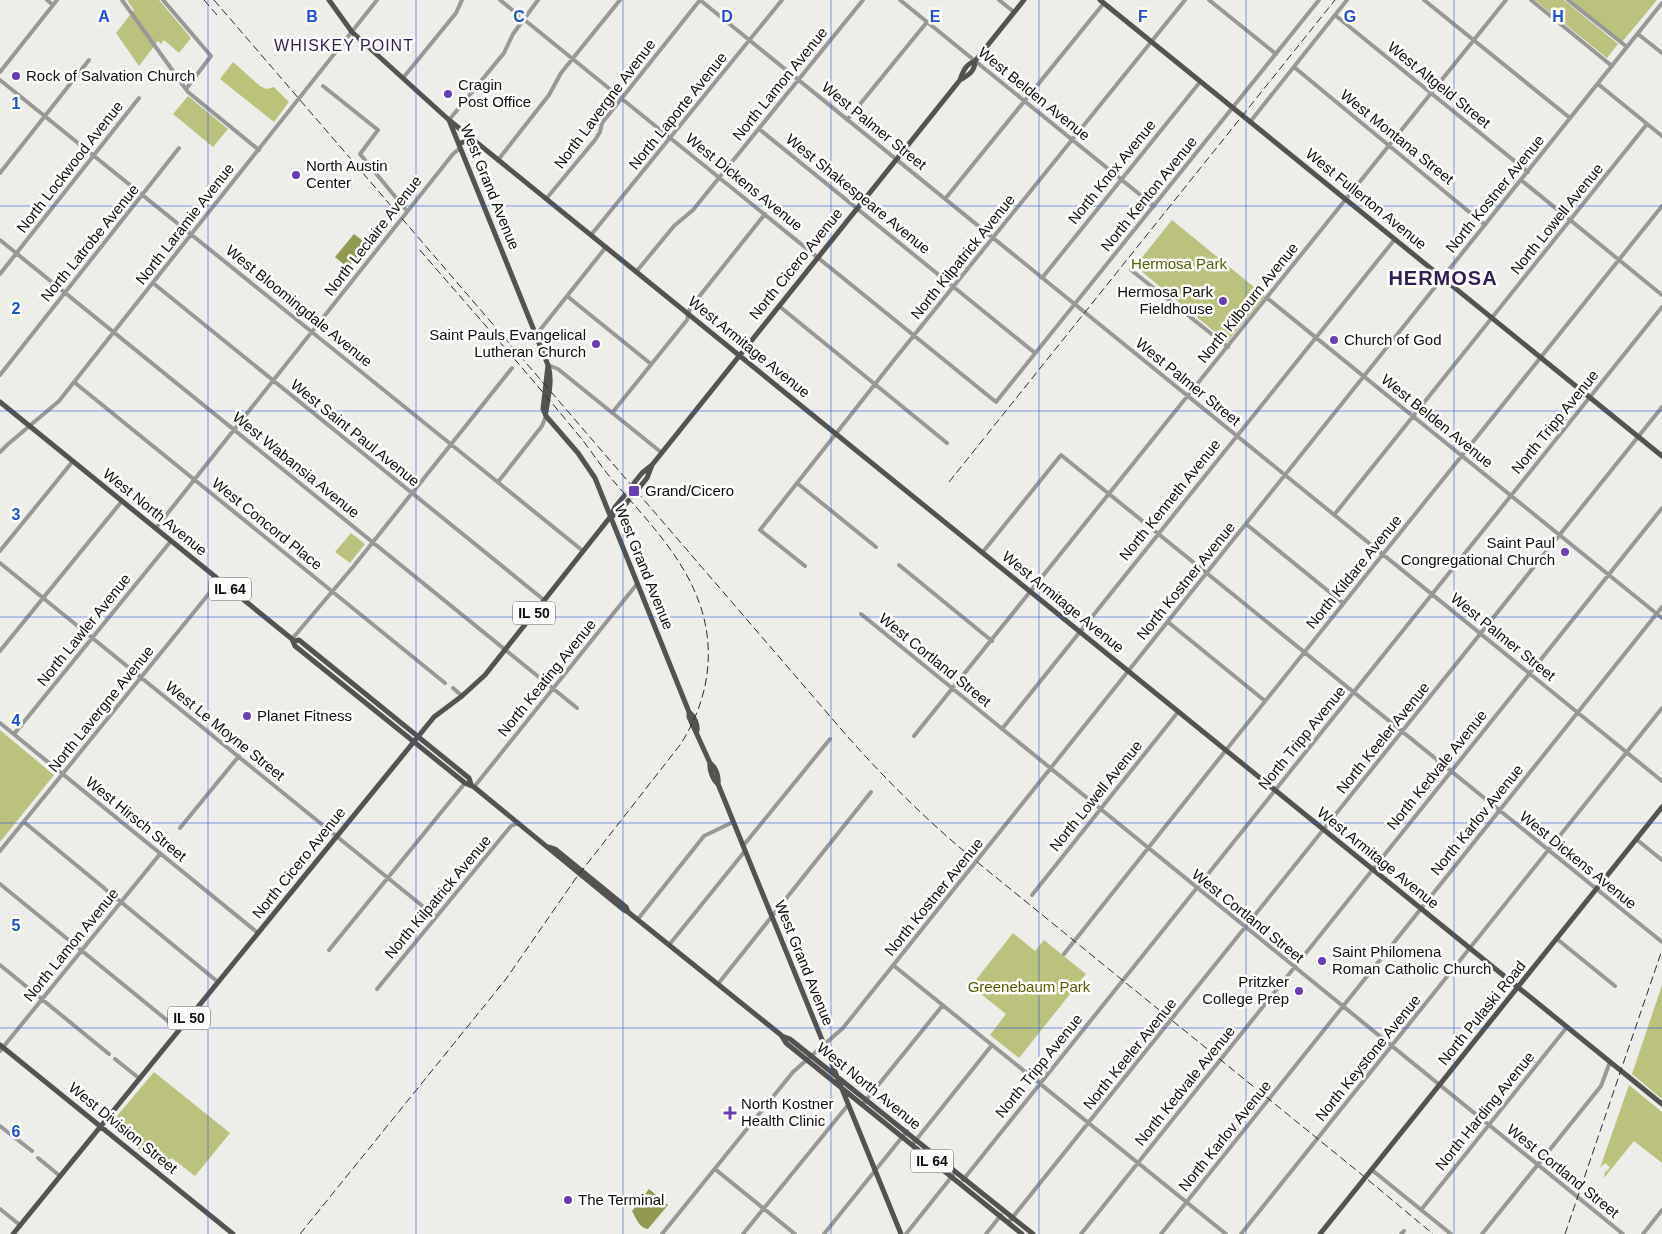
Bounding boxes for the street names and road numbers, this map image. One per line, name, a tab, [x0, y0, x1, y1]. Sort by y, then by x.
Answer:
street label: North Lamon Avenue	[729, 24, 830, 144]
street label: North Lavergne Avenue	[550, 36, 659, 172]
street label: West Altgeld Street	[1385, 38, 1495, 132]
street label: West Belden Avenue	[975, 43, 1094, 144]
street label: North Laporte Avenue	[625, 49, 730, 173]
street label: West Palmer Street	[819, 78, 931, 174]
street label: West Montana Street	[1337, 86, 1458, 188]
street label: North Lockwood Avenue	[13, 97, 126, 236]
street label: North Knox Avenue	[1064, 116, 1159, 227]
street label: West Grand Avenue	[458, 122, 523, 252]
street label: West Dickens Avenue	[682, 129, 806, 234]
street label: West Shakespeare Avenue	[783, 130, 934, 257]
street label: North Kostner Avenue	[1442, 131, 1547, 256]
street label: North Kenton Avenue	[1097, 133, 1200, 254]
street label: West Fullerton Avenue	[1303, 145, 1430, 253]
street label: North Laramie Avenue	[132, 160, 237, 288]
street label: North Lowell Avenue	[1507, 160, 1606, 277]
street label: North Leclaire Avenue	[321, 172, 425, 299]
street label: North Latrobe Avenue	[37, 181, 142, 305]
street label: North Kilpatrick Avenue	[907, 191, 1018, 323]
street label: North Cicero Avenue	[746, 205, 846, 323]
street label: North Kilbourn Avenue	[1194, 239, 1301, 366]
street label: West Bloomingdale Avenue	[223, 241, 376, 370]
street label: West Armitage Avenue	[685, 292, 813, 401]
street label: West Palmer Street	[1133, 334, 1245, 430]
street label: North Tripp Avenue	[1508, 367, 1602, 477]
street label: West Belden Avenue	[1378, 370, 1497, 471]
street label: West Saint Paul Avenue	[288, 376, 423, 490]
street label: West Wabansia Avenue	[230, 408, 363, 521]
street label: North Kenneth Avenue	[1116, 436, 1224, 564]
street label: West North Avenue	[100, 465, 211, 559]
street label: West Concord Place	[209, 474, 326, 573]
street label: West Grand Avenue	[612, 502, 677, 632]
street label: North Kildare Avenue	[1302, 511, 1405, 632]
street label: North Kostner Avenue	[1133, 518, 1238, 643]
street label: West Armitage Avenue	[999, 547, 1127, 656]
street label: North Lawler Avenue	[33, 570, 134, 689]
road number: IL 64	[209, 578, 251, 600]
street label: West Palmer Street	[1448, 589, 1560, 685]
road number: IL 50	[513, 602, 555, 624]
street label: West Cortland Street	[876, 609, 995, 710]
street label: North Keating Avenue	[494, 616, 599, 740]
street label: North Lavergne Avenue	[44, 642, 157, 775]
street label: West Le Moyne Street	[162, 677, 289, 784]
street label: North Keeler Avenue	[1333, 679, 1433, 797]
street label: North Tripp Avenue	[1255, 683, 1349, 793]
street label: North Kedvale Avenue	[1383, 706, 1490, 833]
street label: North Lowell Avenue	[1046, 737, 1145, 854]
street label: North Karlov Avenue	[1427, 761, 1526, 878]
street label: West Hirsch Street	[82, 773, 191, 865]
street label: West Armitage Avenue	[1314, 803, 1442, 912]
street label: North Cicero Avenue	[249, 804, 349, 922]
street label: West Dickens Avenue	[1516, 807, 1640, 912]
street label: North Kilpatrick Avenue	[381, 832, 494, 962]
street label: North Kostner Avenue	[881, 834, 986, 959]
street label: West Cortland Street	[1189, 865, 1308, 966]
street label: North Lamon Avenue	[20, 885, 121, 1005]
street label: West Grand Avenue	[772, 898, 837, 1028]
street label: North Pulaski Road	[1434, 957, 1529, 1068]
street label: North Keystone Avenue	[1311, 991, 1424, 1124]
street label: North Keeler Avenue	[1080, 995, 1180, 1113]
road number: IL 50	[168, 1006, 210, 1030]
street label: North Tripp Avenue	[992, 1011, 1086, 1121]
street label: North Kedvale Avenue	[1131, 1022, 1238, 1149]
street label: West North Avenue	[814, 1039, 925, 1133]
street label: North Harding Avenue	[1432, 1048, 1538, 1173]
street label: North Karlov Avenue	[1175, 1077, 1274, 1194]
street label: West Division Street	[66, 1079, 182, 1177]
street label: West Cortland Street	[1504, 1120, 1623, 1221]
road number: IL 64	[911, 1150, 953, 1172]

